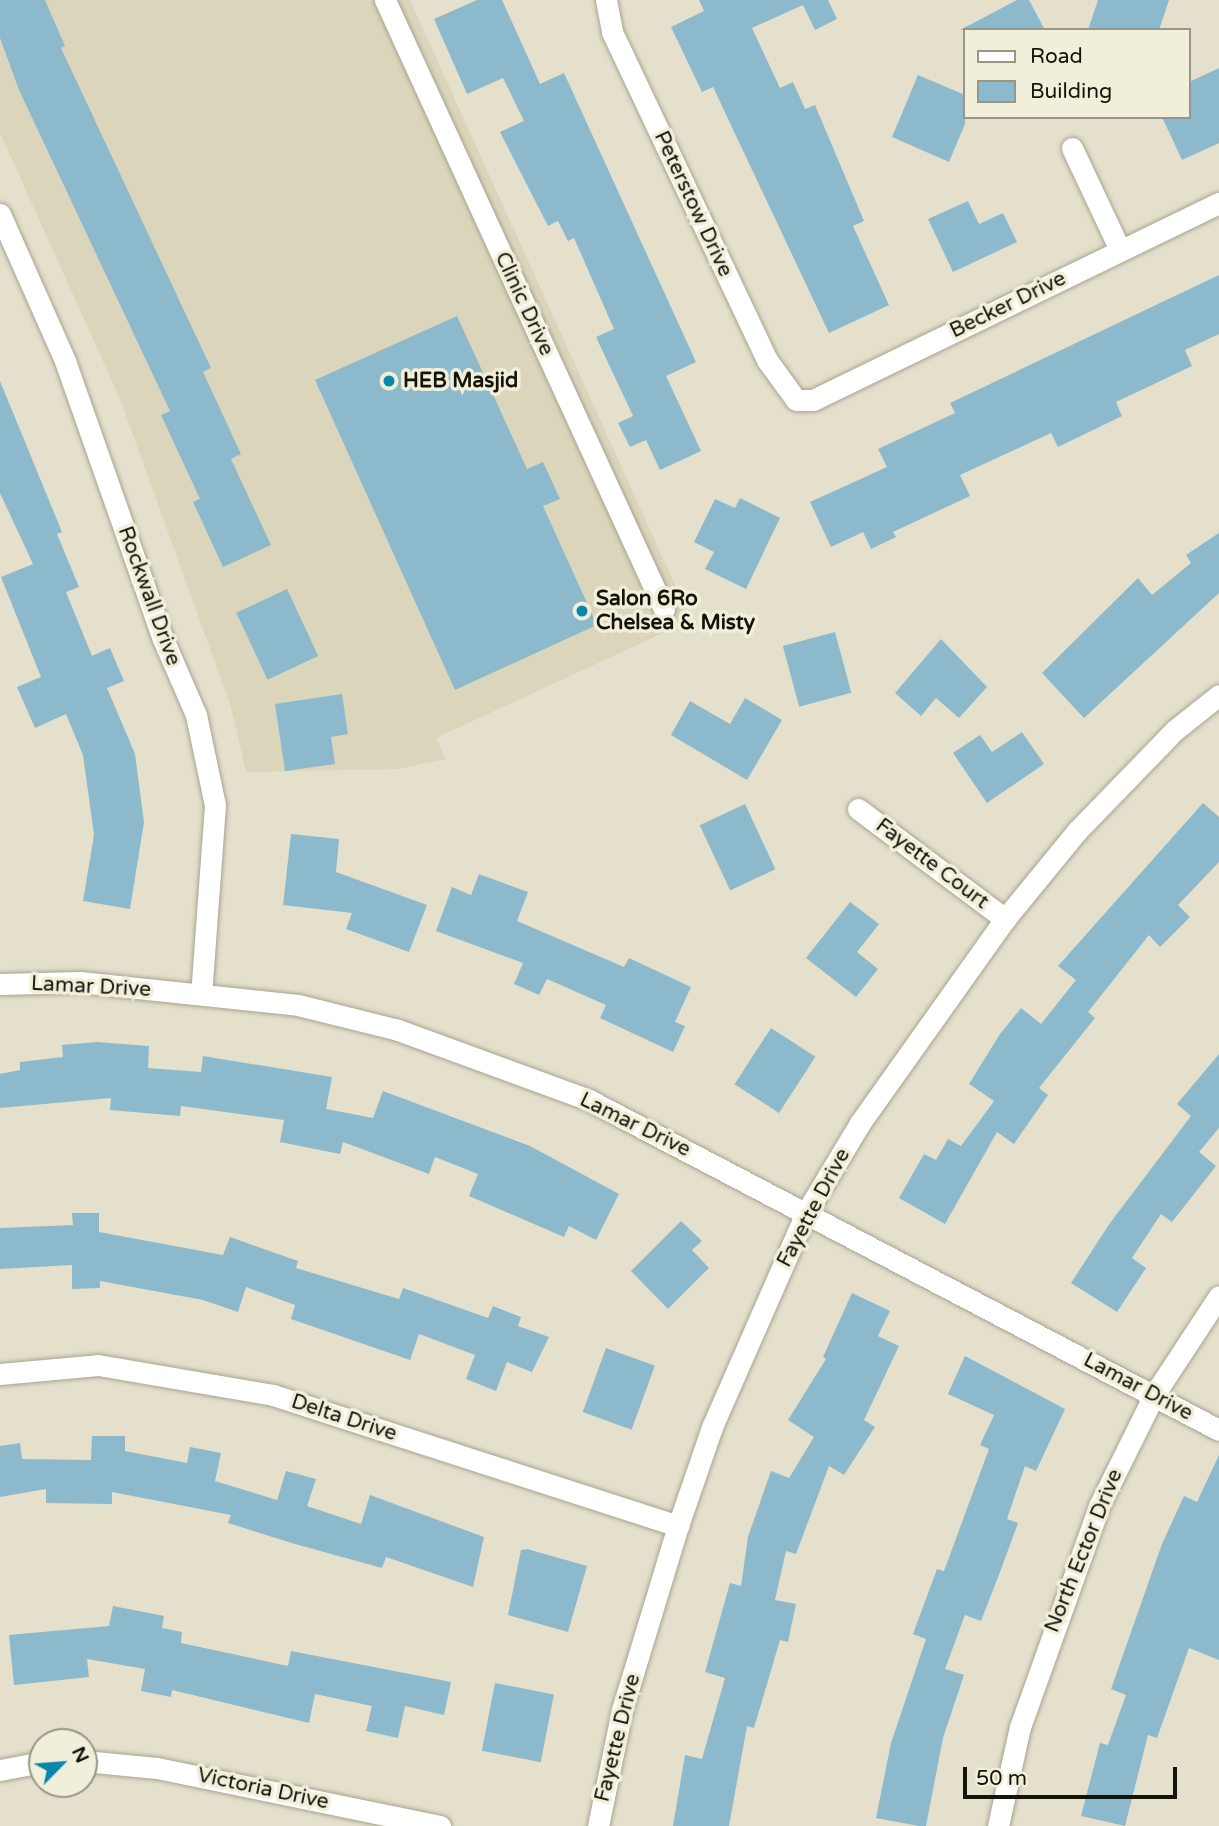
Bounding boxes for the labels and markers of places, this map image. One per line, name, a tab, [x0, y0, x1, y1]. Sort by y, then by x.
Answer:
place label: HEB Masjid	[403, 368, 518, 394]
marker: HEB Masjid	[381, 373, 397, 389]
place label: Salon 6Ro Chelsea & Misty	[596, 586, 755, 636]
marker: Salon 6Ro Chelsea & Misty	[574, 603, 590, 619]

